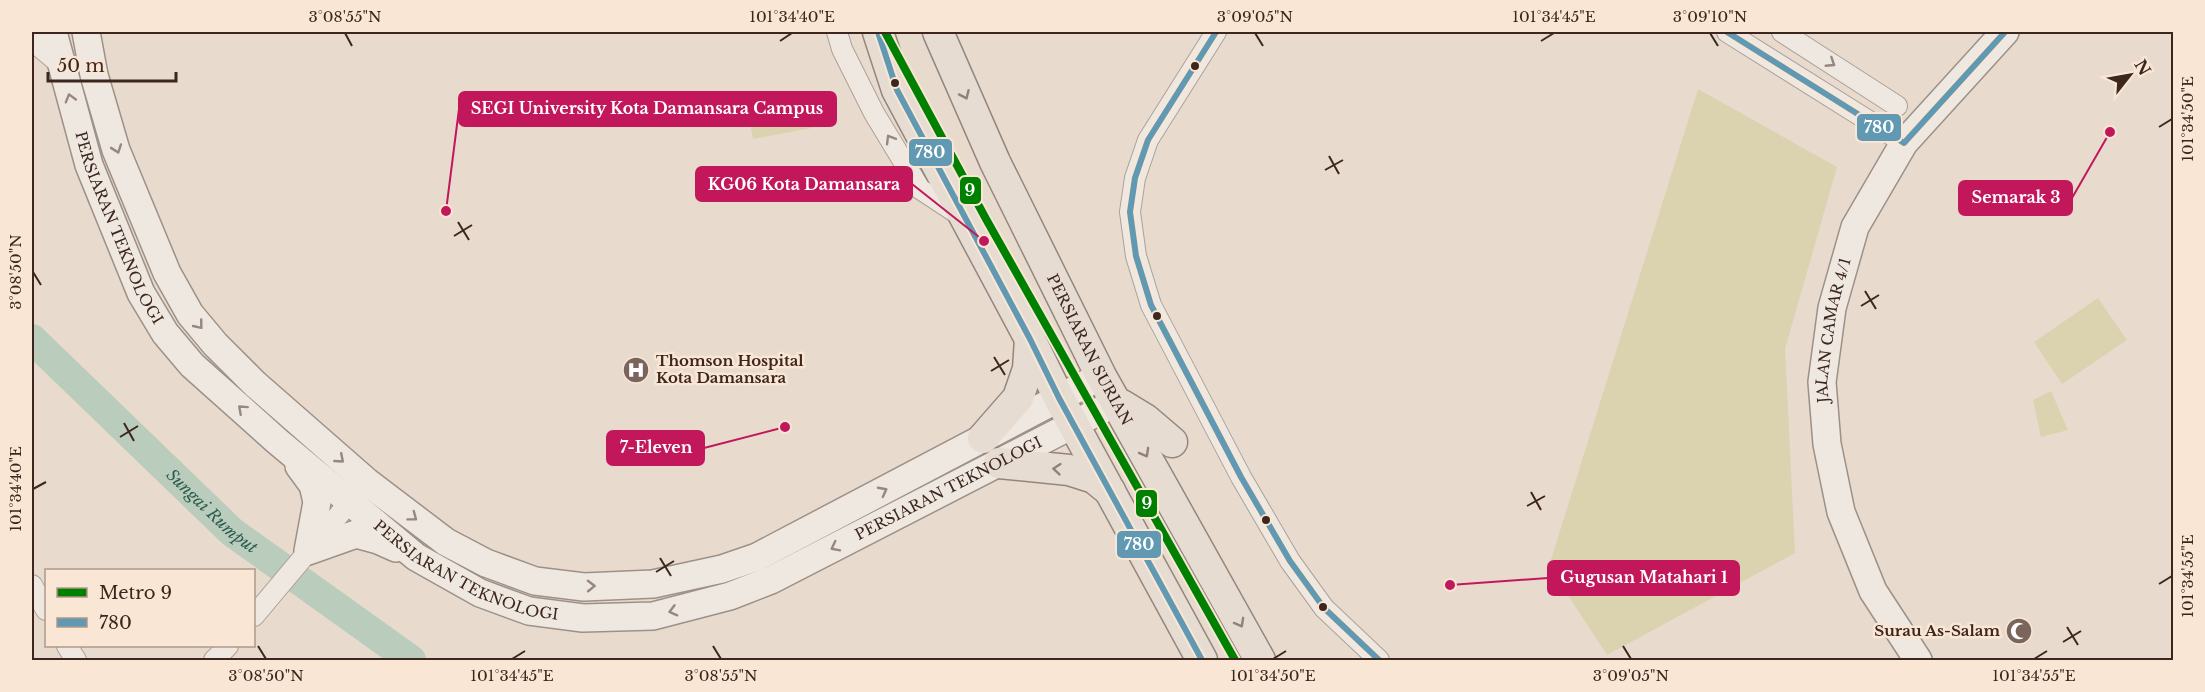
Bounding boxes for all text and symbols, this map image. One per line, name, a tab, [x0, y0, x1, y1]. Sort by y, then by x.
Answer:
text: 3°08'55"N	[308, 7, 382, 26]
text: 101°34'40"E	[749, 7, 835, 26]
text: 3°09'05"N	[1217, 7, 1293, 26]
text: 101°34'45"E	[1512, 7, 1596, 26]
text: 3°09'10"N	[1673, 7, 1747, 26]
scale bar	[48, 45, 176, 83]
north arrow	[2100, 45, 2160, 105]
text: 50 m	[57, 55, 105, 77]
one-way arrow	[1825, 56, 1835, 68]
text: N	[2130, 56, 2155, 79]
unlabelled marker	[1189, 60, 1201, 72]
text: 101°34'50"E	[2178, 76, 2197, 162]
unlabelled marker	[889, 77, 901, 89]
one-way arrow	[958, 89, 970, 100]
callout: SEGI University Kota Damansara Campus	[459, 92, 836, 126]
one-way arrow	[65, 93, 77, 104]
text: SEGI University Kota Damansara Campus	[471, 98, 823, 118]
line badge: 780	[1856, 113, 1902, 142]
text: 780	[1864, 117, 1894, 137]
street label: PERSIARAN TEKNOLOGI	[71, 129, 168, 328]
one-way arrow	[885, 135, 897, 145]
line badge: 780	[908, 138, 953, 167]
text: 780	[915, 142, 945, 162]
one-way arrow	[109, 143, 122, 154]
callout: KG06 Kota Damansara	[696, 167, 912, 201]
text: KG06 Kota Damansara	[708, 174, 900, 194]
line badge: 9	[959, 176, 982, 205]
text: 9	[965, 180, 976, 200]
callout: Semarak 3	[1959, 181, 2072, 215]
text: Semarak 3	[1972, 187, 2060, 207]
text: 3°08'50"N	[6, 234, 25, 310]
street label: JALAN CAMAR 4/1	[1812, 255, 1855, 406]
street label: PERSIARAN SURIAN	[1043, 271, 1137, 428]
unlabelled marker	[1151, 310, 1163, 322]
one-way arrow	[192, 318, 203, 329]
place label: Thomson Hospital Kota Damansara	[656, 351, 804, 387]
hospital icon: Thomson Hospital Kota Damansara	[621, 355, 651, 385]
one-way arrow	[238, 405, 248, 416]
callout: 7-Eleven	[607, 431, 704, 465]
street label: PERSIARAN TEKNOLOGI	[852, 432, 1045, 544]
text: 7-Eleven	[620, 437, 693, 457]
text: 101°34'40"E	[6, 446, 25, 532]
one-way arrow	[1138, 446, 1149, 457]
one-way arrow	[333, 452, 344, 463]
one-way arrow	[1053, 463, 1062, 476]
water label: Sungai Rumput	[162, 464, 262, 557]
one-way arrow	[877, 487, 887, 498]
line badge: 9	[1135, 489, 1158, 518]
text: 9	[1142, 493, 1153, 513]
one-way arrow	[407, 510, 418, 521]
unlabelled marker	[1260, 514, 1272, 526]
street label: PERSIARAN TEKNOLOGI	[370, 516, 560, 624]
line badge: 780	[1116, 530, 1162, 559]
text: 780	[1124, 534, 1154, 554]
text: 101°34'55"E	[2178, 534, 2197, 618]
one-way arrow	[830, 540, 841, 552]
callout: Gugusan Matahari 1	[1548, 561, 1739, 595]
text: Gugusan Matahari 1	[1560, 567, 1728, 587]
legend	[45, 569, 255, 647]
one-way arrow	[587, 580, 596, 592]
text: Metro 9	[99, 582, 172, 604]
unlabelled marker	[1317, 601, 1329, 613]
one-way arrow	[668, 604, 679, 616]
text: 780	[99, 612, 132, 634]
mosque icon: Surau As-Salam	[2004, 616, 2034, 646]
one-way arrow	[1233, 617, 1244, 627]
place label: Surau As-Salam	[1874, 621, 2000, 640]
text: 3°08'50"N	[228, 666, 304, 685]
text: 101°34'45"E	[470, 666, 554, 685]
text: 3°08'55"N	[684, 666, 758, 685]
text: 101°34'50"E	[1230, 666, 1316, 685]
text: 3°09'05"N	[1593, 666, 1669, 685]
text: 101°34'55"E	[1992, 666, 2076, 685]

